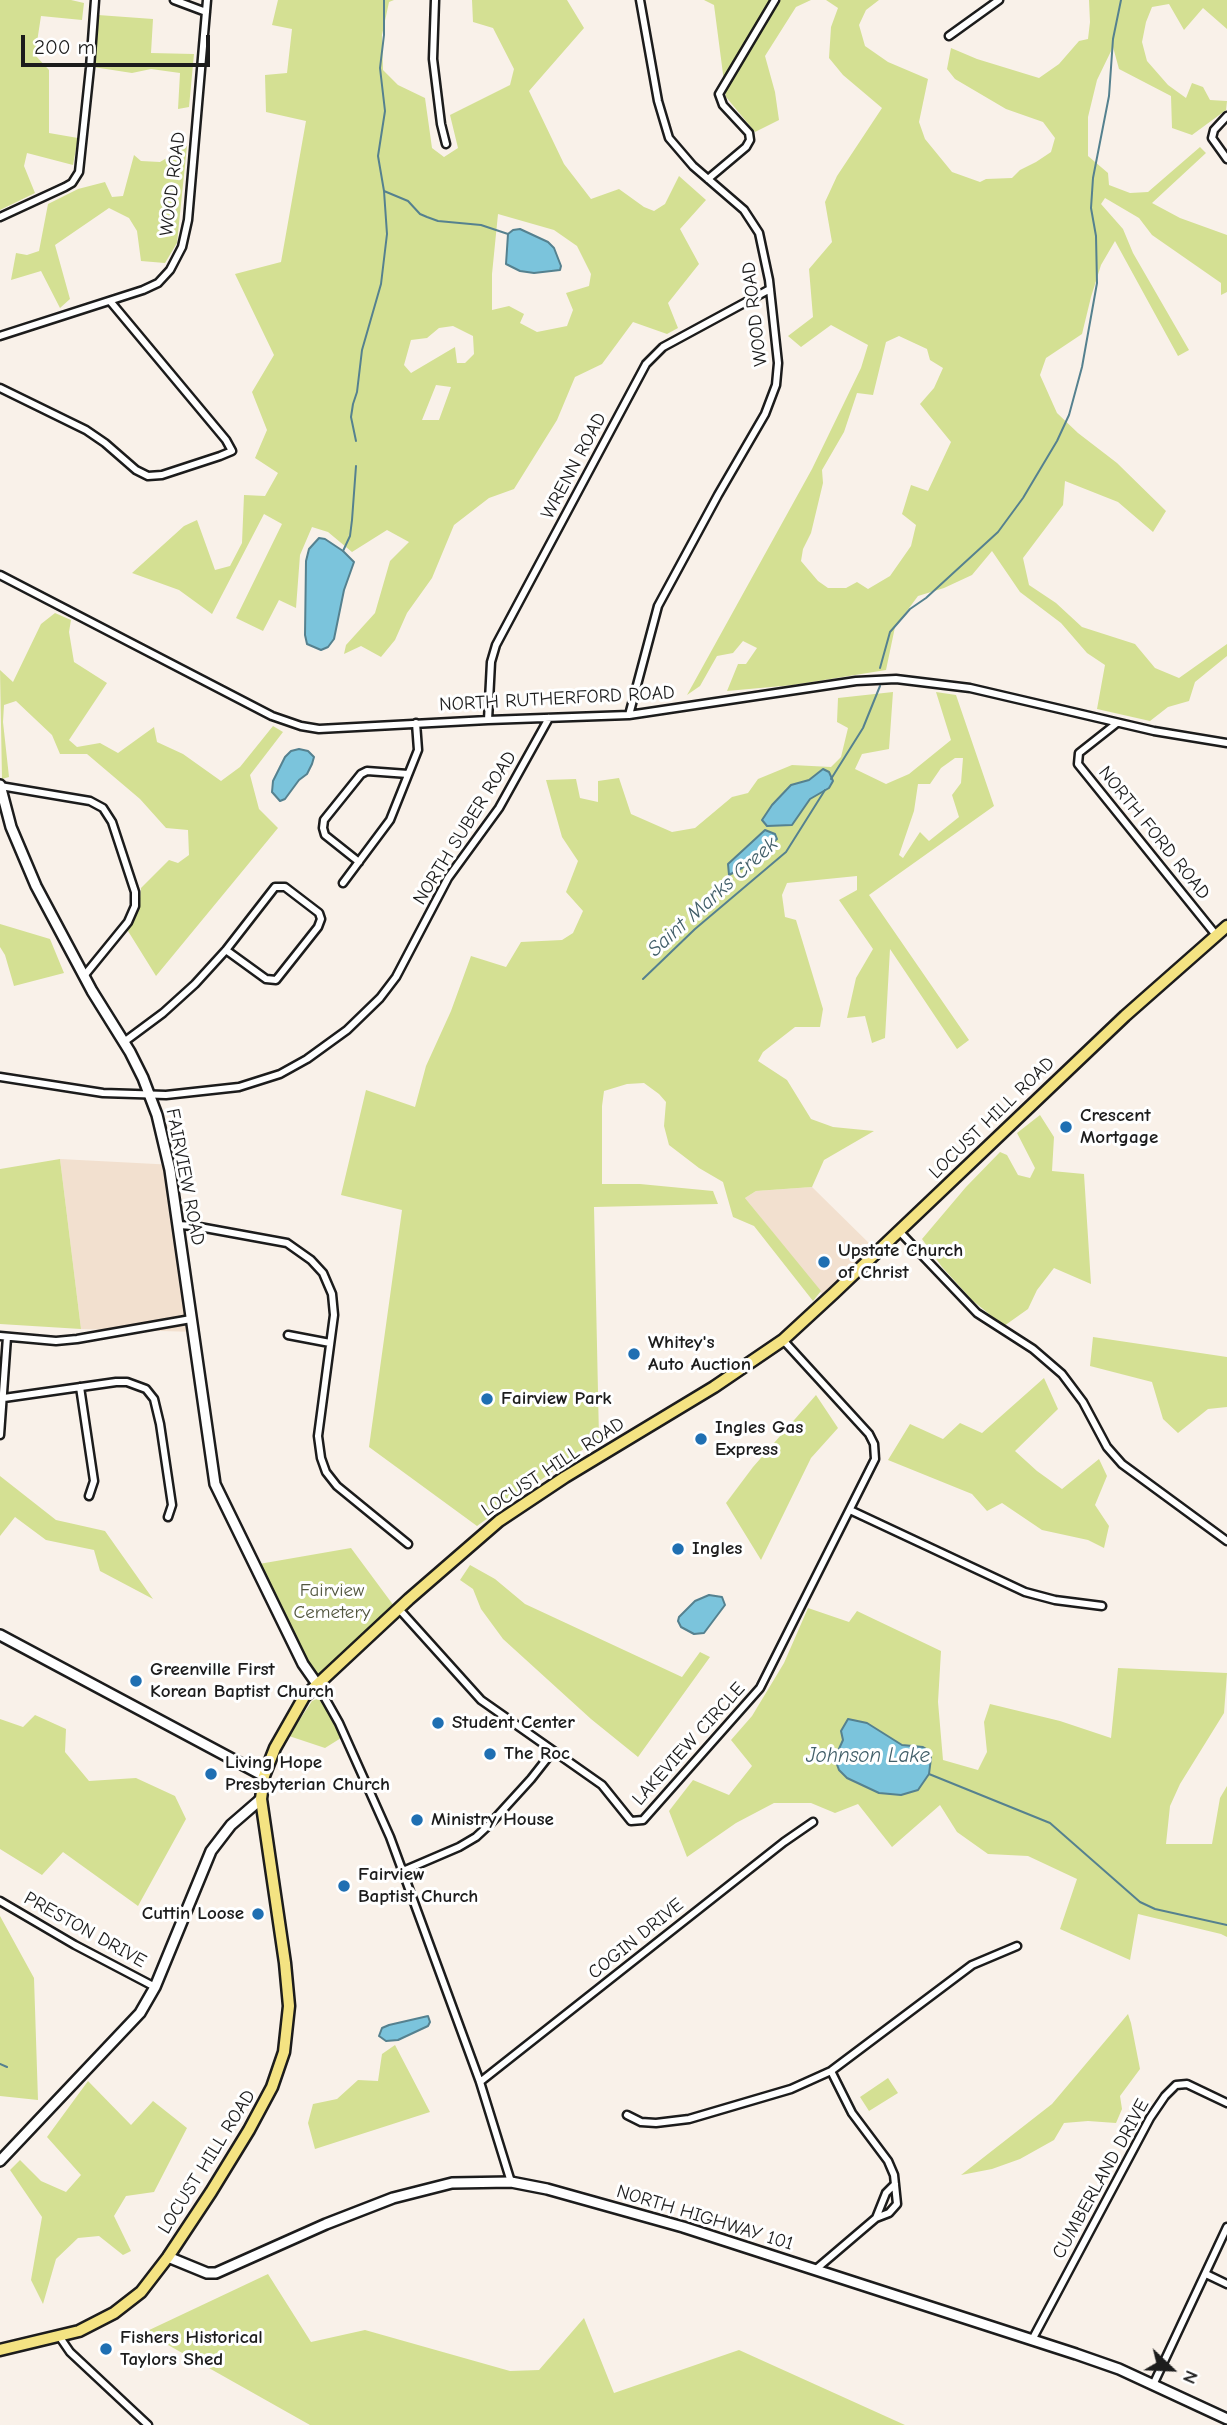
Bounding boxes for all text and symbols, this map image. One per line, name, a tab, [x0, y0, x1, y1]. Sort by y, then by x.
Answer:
scale bar	[24, 21, 214, 65]
text: 200 m	[34, 35, 95, 59]
street label: WOOD ROAD	[155, 131, 191, 237]
street label: WOOD ROAD	[737, 261, 773, 367]
street label: WRENN ROAD	[536, 409, 612, 523]
street label: NORTH RUTHERFORD ROAD	[439, 681, 675, 717]
street label: NORTH SUBER ROAD	[408, 747, 522, 909]
street label: NORTH FORD ROAD	[1093, 762, 1215, 904]
water label: Saint Marks Creek	[643, 832, 783, 962]
street label: LOCUST HILL ROAD	[924, 1052, 1060, 1184]
place label: Crescent Mortgage	[1080, 1105, 1158, 1149]
street label: FAIRVIEW ROAD	[161, 1107, 209, 1247]
marker: Crescent Mortgage	[1058, 1119, 1074, 1135]
place label: Upstate Church of Christ	[838, 1240, 963, 1284]
marker: Upstate Church of Christ	[816, 1254, 832, 1270]
place label: Whitey's Auto Auction	[648, 1332, 751, 1376]
marker: Whitey's Auto Auction	[626, 1346, 642, 1362]
place label: Fairview Park	[501, 1388, 612, 1410]
marker: Fairview Park	[479, 1391, 495, 1407]
street label: LOCUST HILL ROAD	[477, 1412, 629, 1522]
place label: Ingles Gas Express	[715, 1417, 803, 1461]
marker: Ingles Gas Express	[693, 1431, 709, 1447]
place label: Ingles	[692, 1538, 742, 1560]
marker: Ingles	[670, 1541, 686, 1557]
park label: Fairview Cemetery	[294, 1580, 370, 1624]
place label: Greenville First Korean Baptist Church	[150, 1659, 334, 1703]
marker: Greenville First Korean Baptist Church	[128, 1673, 144, 1689]
street label: LAKEVIEW CIRCLE	[628, 1678, 750, 1810]
place label: Student Center	[452, 1712, 575, 1734]
marker: Student Center	[430, 1715, 446, 1731]
place label: The Roc	[504, 1743, 570, 1765]
water label: Johnson Lake	[806, 1743, 930, 1769]
marker: The Roc	[482, 1746, 498, 1762]
place label: Living Hope Presbyterian Church	[225, 1752, 390, 1796]
marker: Living Hope Presbyterian Church	[203, 1766, 219, 1782]
place label: Ministry House	[431, 1809, 554, 1831]
marker: Ministry House	[409, 1812, 425, 1828]
place label: Fairview Baptist Church	[358, 1864, 478, 1908]
marker: Fairview Baptist Church	[336, 1878, 352, 1894]
street label: PRESTON DRIVE	[20, 1887, 150, 1973]
street label: COGIN DRIVE	[584, 1894, 688, 1984]
place label: Cuttin Loose	[142, 1903, 244, 1925]
marker: Cuttin Loose	[250, 1906, 266, 1922]
street label: LOCUST HILL ROAD	[153, 2086, 261, 2238]
street label: CUMBERLAND DRIVE	[1048, 2095, 1154, 2263]
street label: NORTH HIGHWAY 101	[614, 2180, 796, 2256]
place label: Fishers Historical Taylors Shed	[120, 2327, 263, 2371]
north arrow	[1136, 2334, 1206, 2404]
marker: Fishers Historical Taylors Shed	[98, 2341, 114, 2357]
text: N	[1178, 2367, 1203, 2387]

